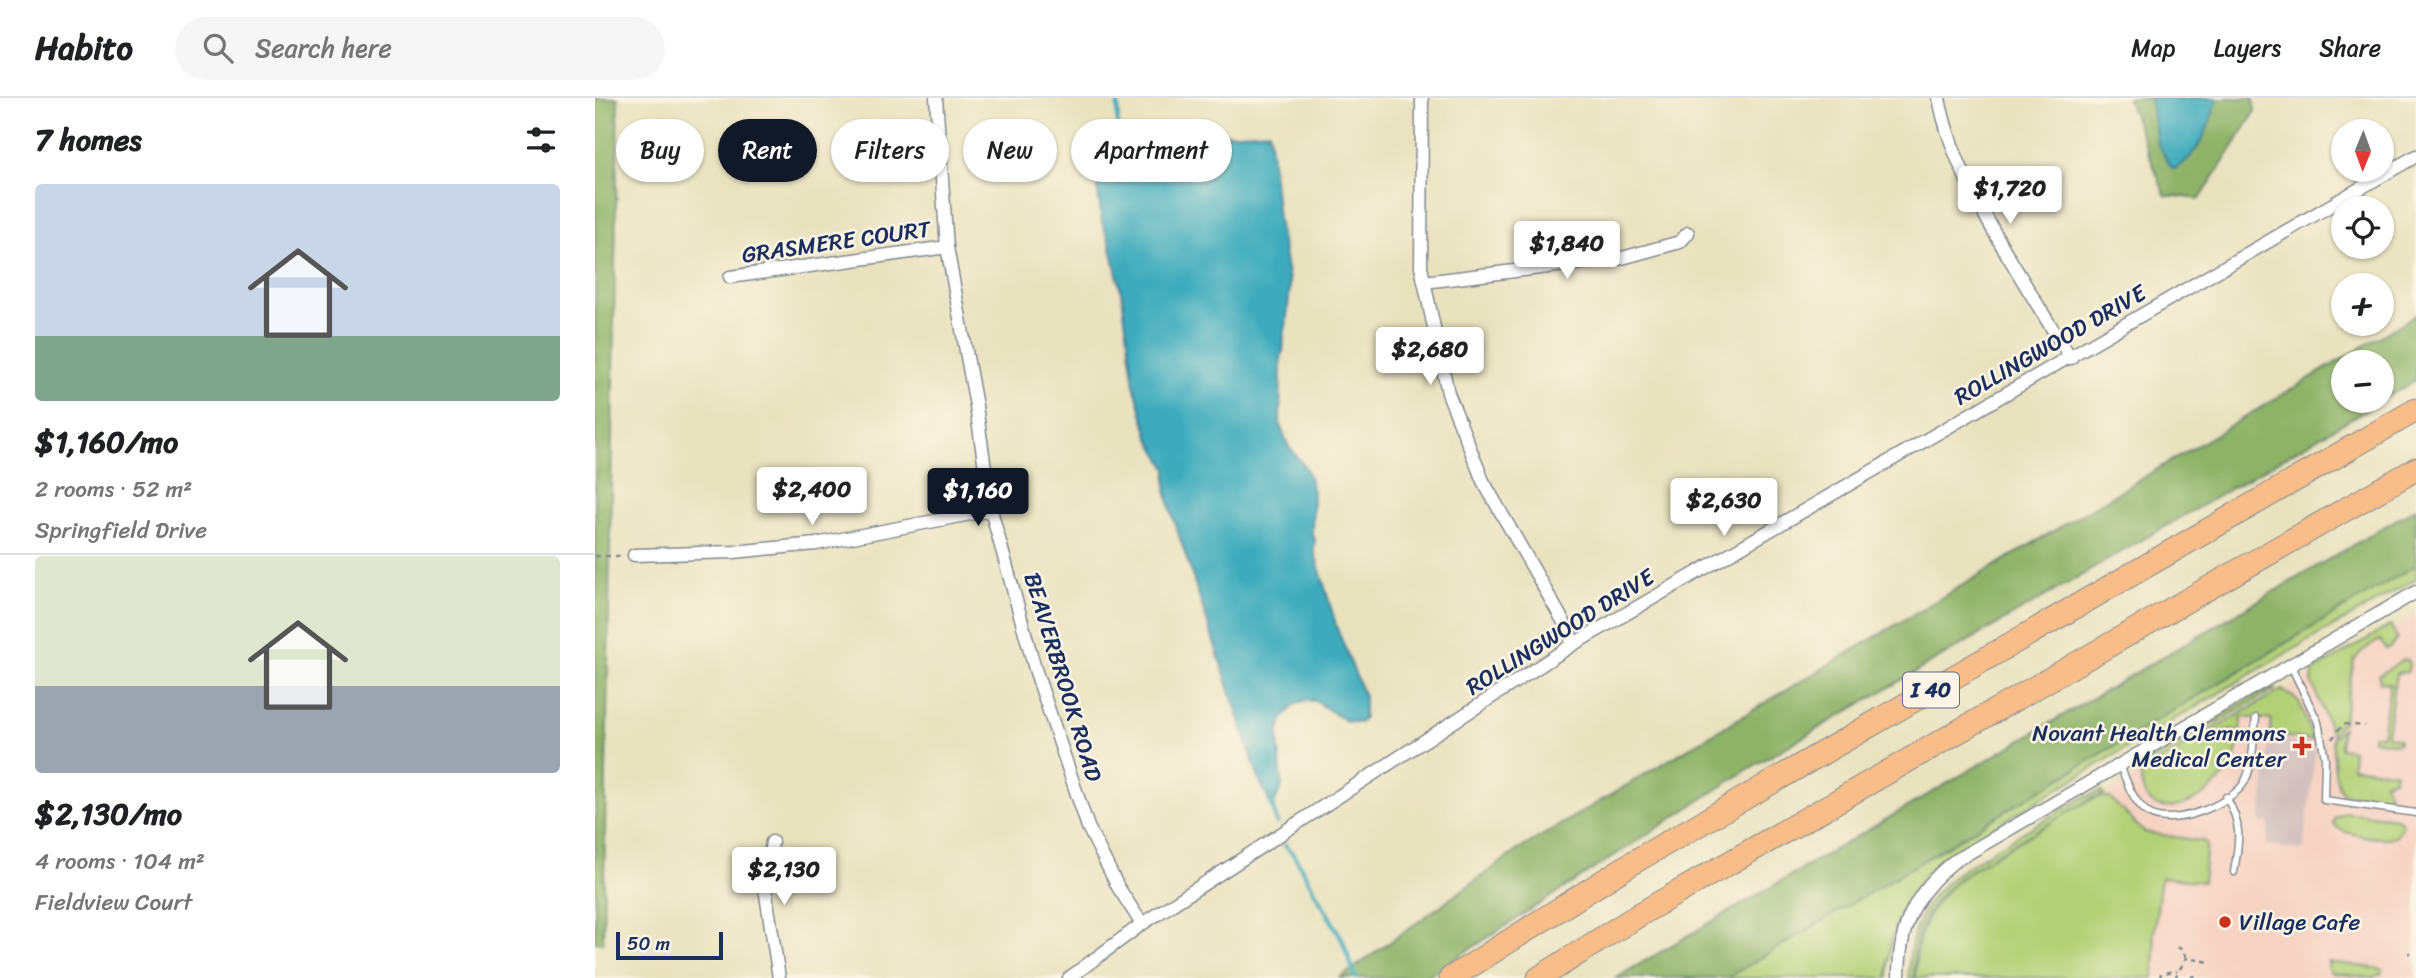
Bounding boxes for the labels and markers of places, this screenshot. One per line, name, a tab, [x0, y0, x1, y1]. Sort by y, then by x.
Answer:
pin: $1,720	[1953, 166, 2067, 226]
pin: $1,840	[1510, 222, 1624, 281]
pin: $2,680	[1373, 328, 1487, 387]
pin: $2,400	[755, 468, 869, 527]
pin: $1,160	[921, 468, 1035, 528]
pin: $2,630	[1667, 478, 1781, 538]
place label: Novant Health Clemmons Medical Center	[2032, 713, 2288, 780]
marker: Novant Health Clemmons Medical Center	[2292, 736, 2312, 756]
pin: $2,130	[727, 848, 841, 907]
place label: Village Cafe	[2239, 902, 2360, 943]
marker: Village Cafe	[2217, 914, 2233, 930]

